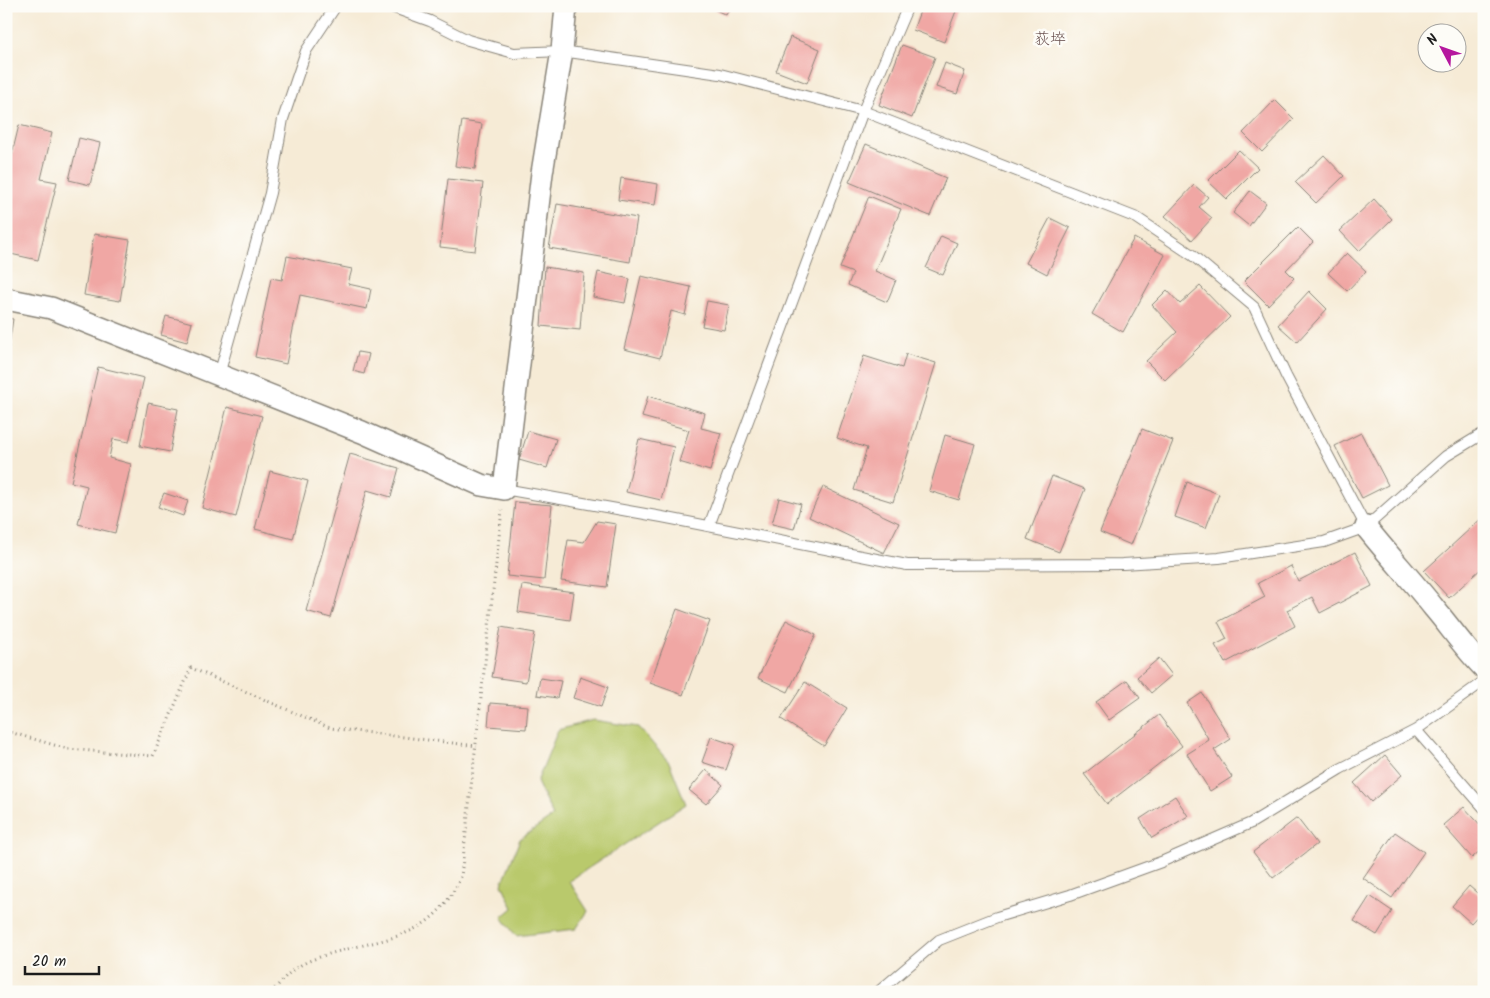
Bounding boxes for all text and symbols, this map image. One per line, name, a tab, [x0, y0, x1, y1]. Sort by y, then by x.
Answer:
north arrow	[1418, 22, 1468, 72]
district label: 荻埣	[1034, 27, 1066, 52]
text: N	[1422, 29, 1444, 51]
scale bar	[25, 943, 99, 975]
text: 20 m	[32, 950, 66, 974]

